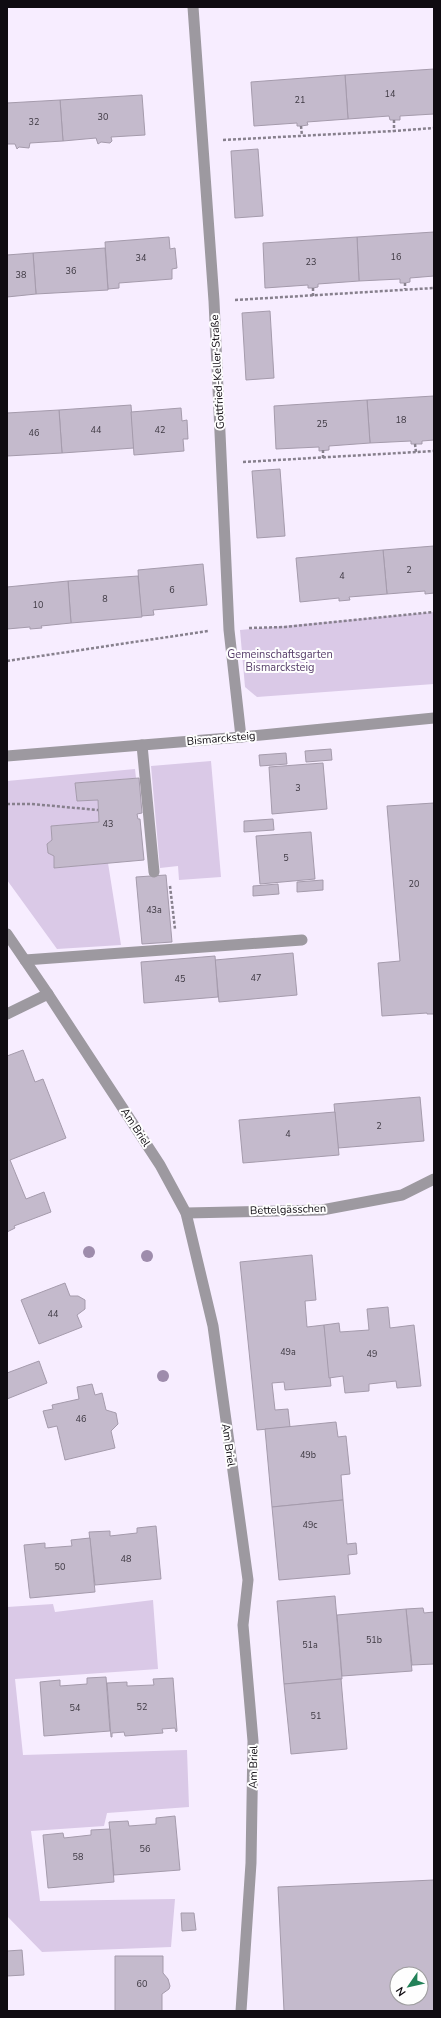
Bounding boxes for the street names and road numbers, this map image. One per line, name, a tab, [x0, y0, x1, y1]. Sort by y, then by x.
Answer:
street label: Gottfried-Keller-Straße	[207, 314, 228, 430]
street label: Bismarcksteig	[186, 728, 256, 749]
street label: Am Briel	[118, 1105, 154, 1150]
street label: Bettelgässchen	[250, 1201, 326, 1218]
street label: Am Briel	[218, 1423, 239, 1468]
street label: Am Briel	[246, 1744, 261, 1789]

